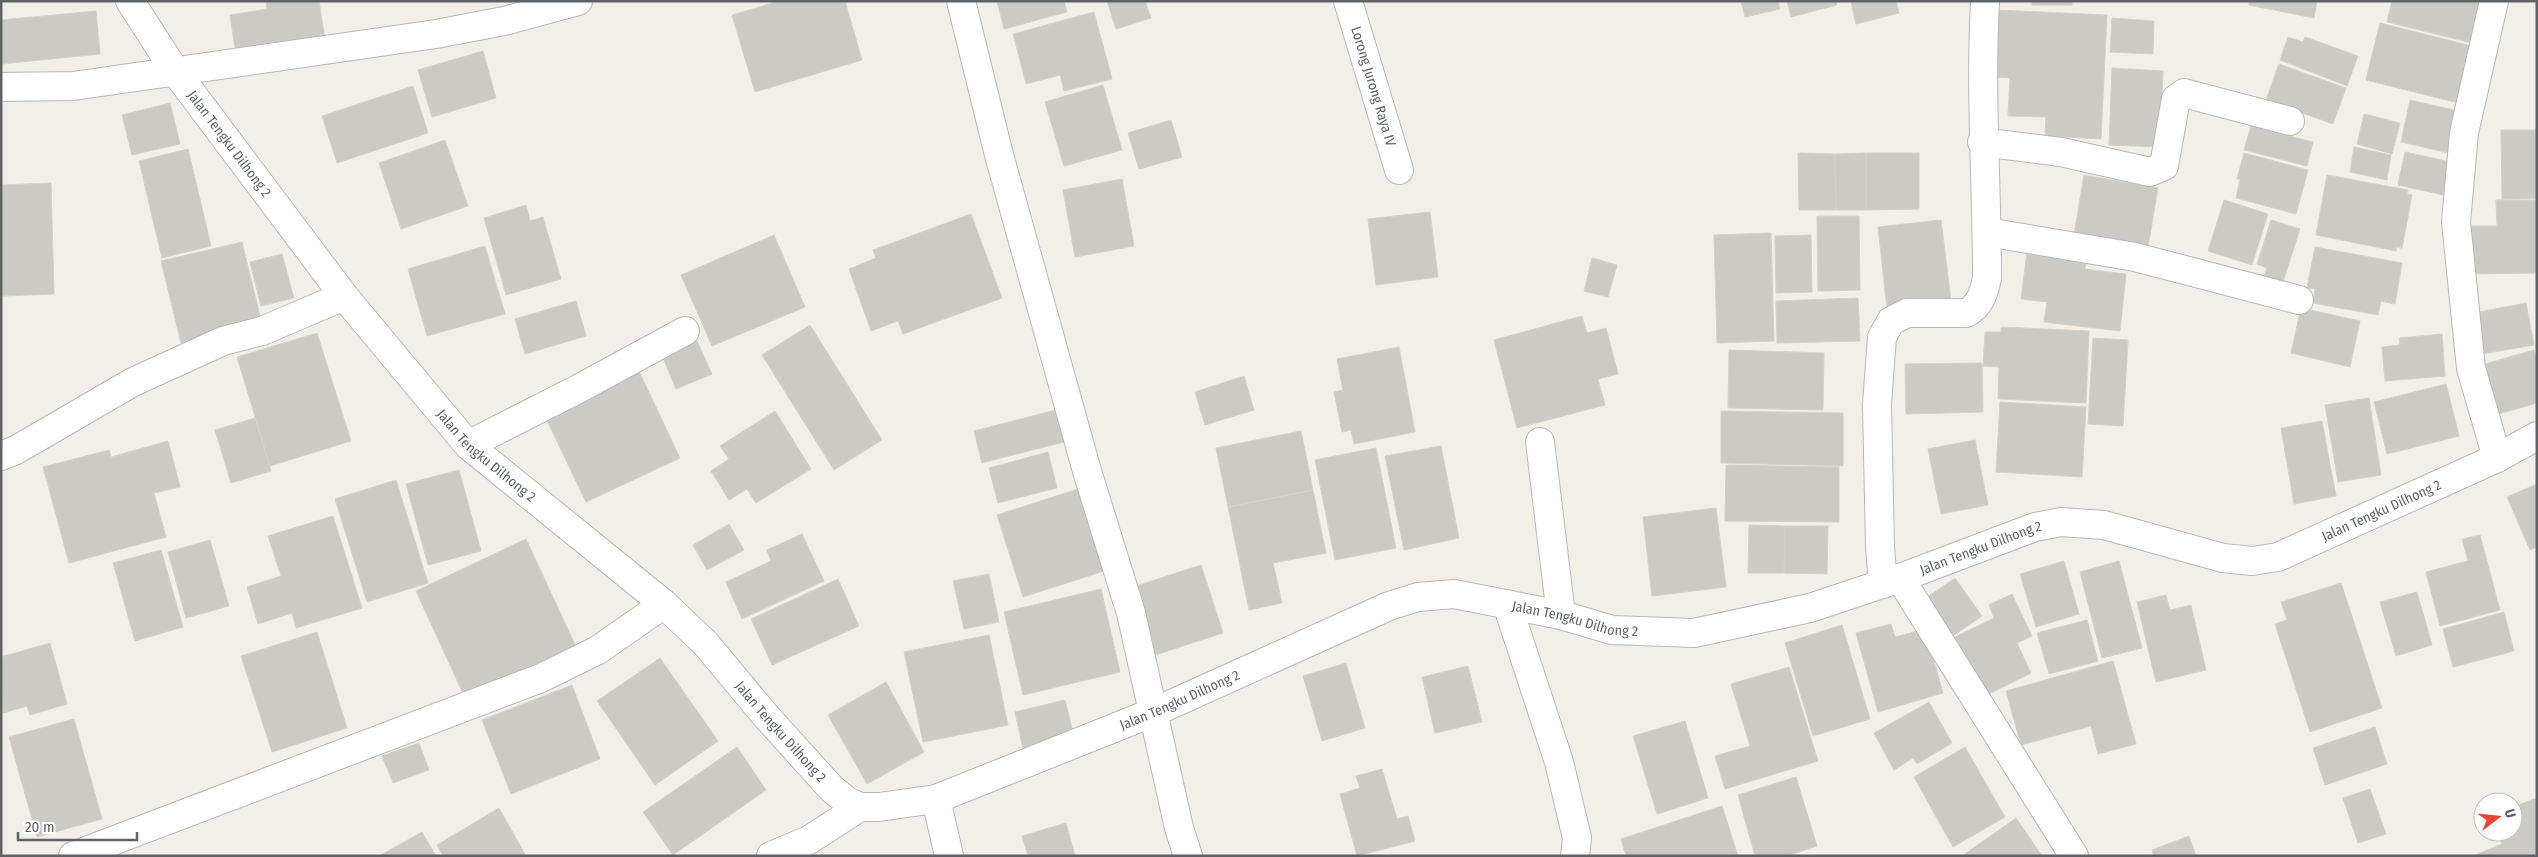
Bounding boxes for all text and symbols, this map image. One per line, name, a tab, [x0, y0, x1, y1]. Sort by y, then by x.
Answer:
street label: Lorong Jurong Raya IV	[1347, 25, 1400, 149]
street label: Jalan Tengku Dilhong 2	[184, 87, 275, 201]
street label: Jalan Tengku Dilhong 2	[433, 406, 539, 506]
street label: Jalan Tengku Dilhong 2	[2319, 476, 2444, 545]
street label: Jalan Tengku Dilhong 2	[1917, 518, 2043, 579]
street label: Jalan Tengku Dilhong 2	[1511, 598, 1639, 640]
street label: Jalan Tengku Dilhong 2	[1117, 667, 1242, 734]
street label: Jalan Tengku Dilhong 2	[731, 678, 830, 786]
north arrow	[2473, 792, 2523, 842]
text: U	[2501, 807, 2519, 820]
scale bar	[18, 810, 136, 842]
text: 20 m	[25, 818, 55, 836]

